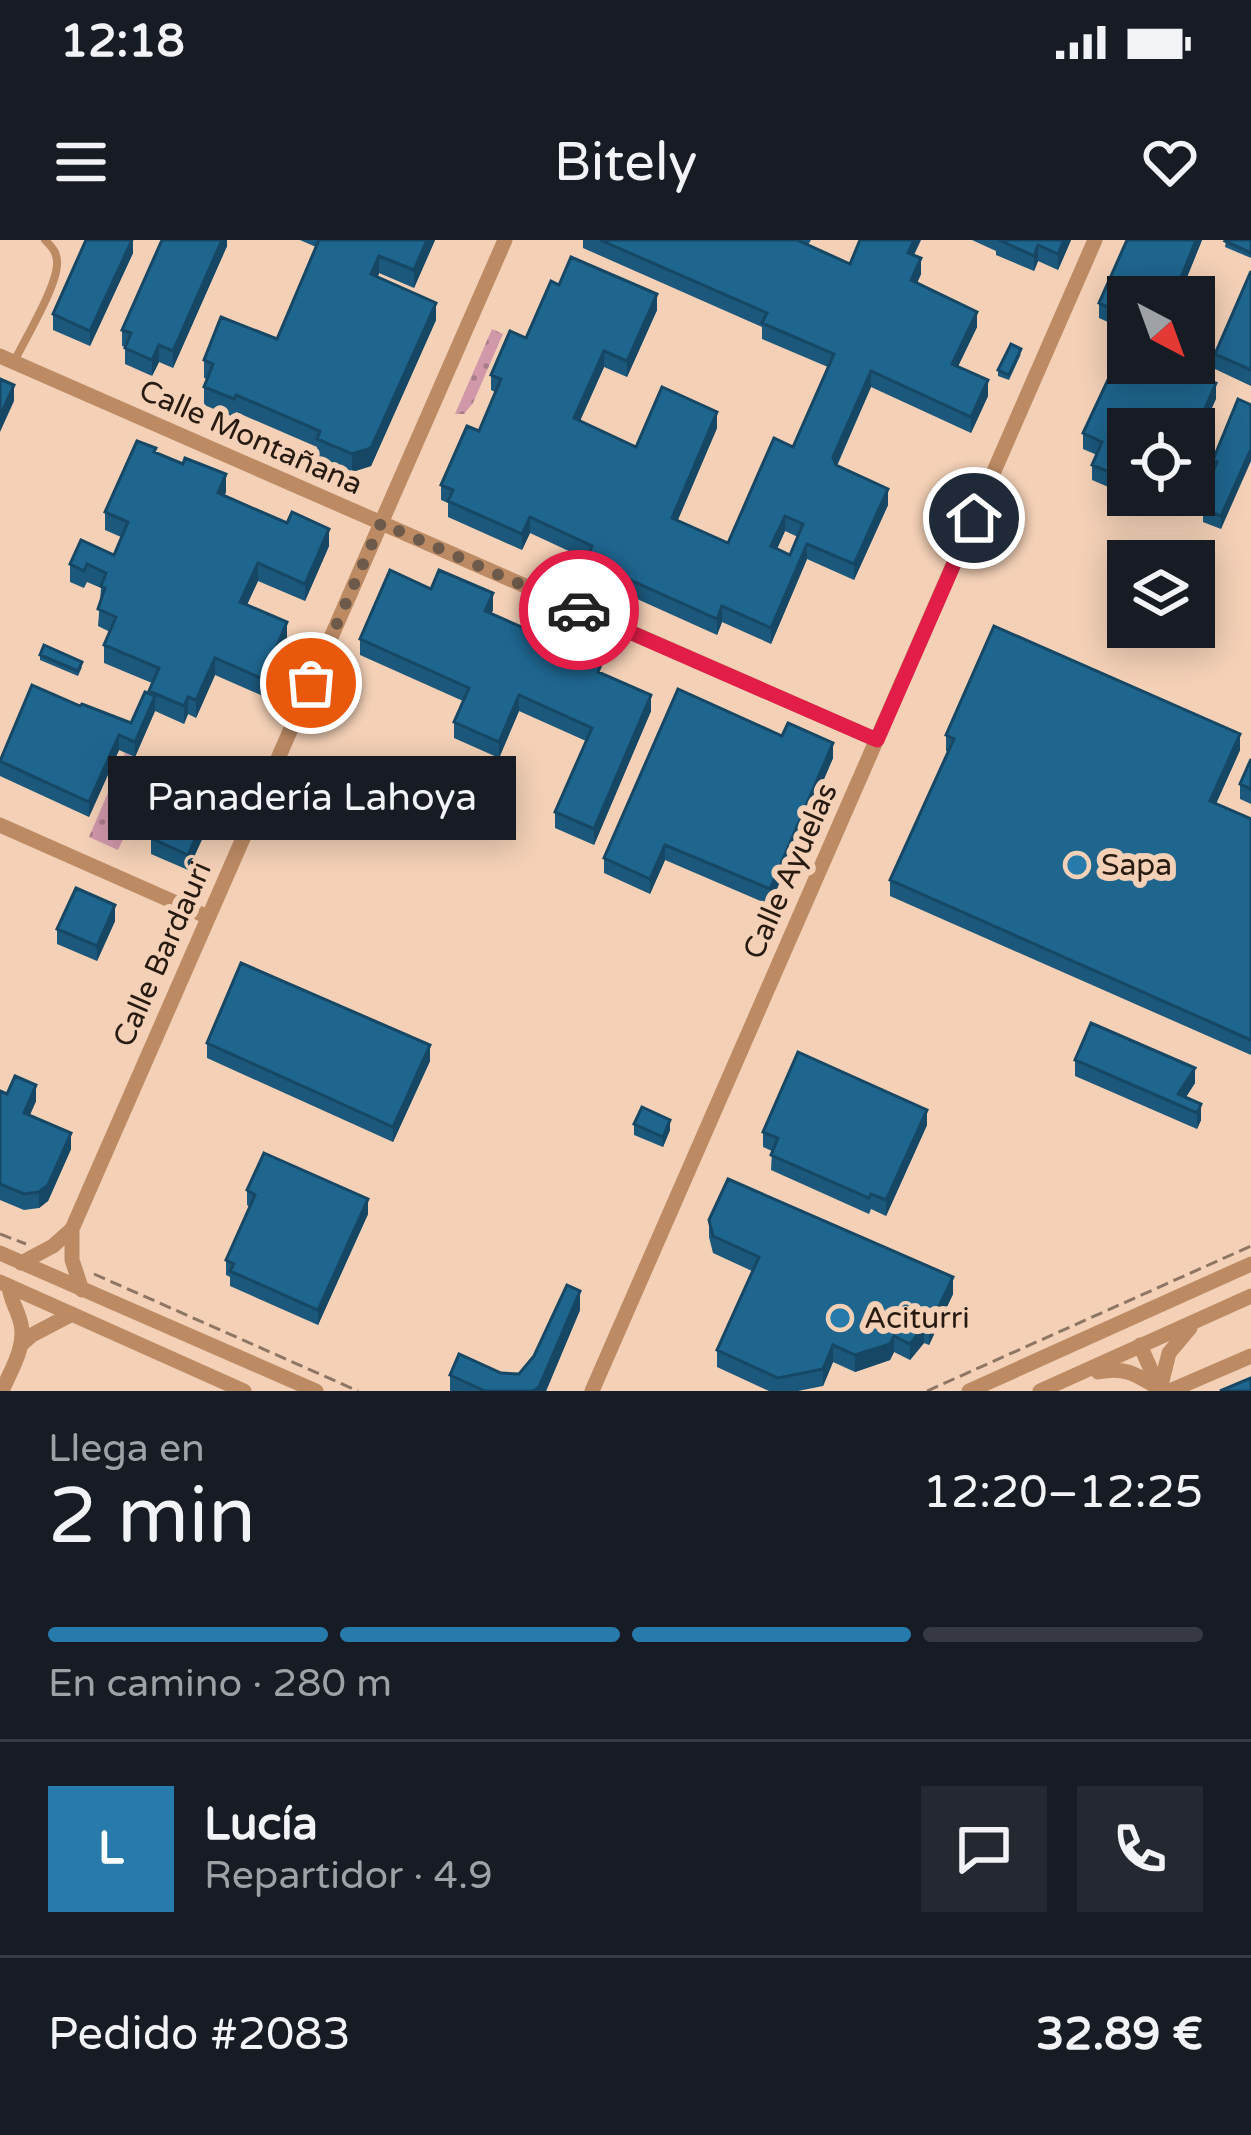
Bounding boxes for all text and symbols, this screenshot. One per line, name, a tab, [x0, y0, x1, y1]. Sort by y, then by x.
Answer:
text: 12:18	[60, 15, 185, 69]
icon: menu	[48, 129, 114, 195]
icon: heart	[1137, 129, 1203, 195]
text: Bitely	[554, 130, 697, 195]
north arrow	[1107, 276, 1215, 384]
map controls	[1107, 276, 1215, 648]
street label: Calle Montañana	[133, 372, 368, 503]
button: locate	[1107, 408, 1215, 516]
pin	[923, 467, 1025, 569]
icon: home	[941, 485, 1007, 551]
button: layers	[1107, 540, 1215, 648]
courier	[519, 550, 639, 670]
icon: car	[546, 577, 612, 643]
pin	[260, 632, 362, 734]
icon: bag	[278, 650, 344, 716]
callout: Panadería Lahoya	[107, 755, 515, 839]
text: Panadería Lahoya	[147, 774, 477, 821]
street label: Calle Ayuelas	[735, 777, 846, 965]
place label: Sapa	[1101, 847, 1172, 884]
marker: Sapa	[1064, 852, 1090, 878]
street label: Calle Bardauri	[105, 856, 220, 1053]
place label: Aciturri	[864, 1300, 970, 1337]
marker: Aciturri	[827, 1305, 853, 1331]
text: Llega en	[48, 1425, 205, 1472]
text: 12:20–12:25	[923, 1466, 1203, 1520]
text: 2 min	[48, 1470, 256, 1564]
text: En camino · 280 m	[48, 1660, 392, 1707]
button: chat	[921, 1786, 1047, 1912]
button: phone	[1077, 1786, 1203, 1912]
text: Lucía	[204, 1798, 318, 1852]
text: L	[98, 1822, 124, 1876]
text: Repartidor · 4.9	[204, 1852, 493, 1899]
text: Pedido #2083	[48, 2008, 351, 2062]
text: 32.89 €	[1036, 2008, 1203, 2062]

